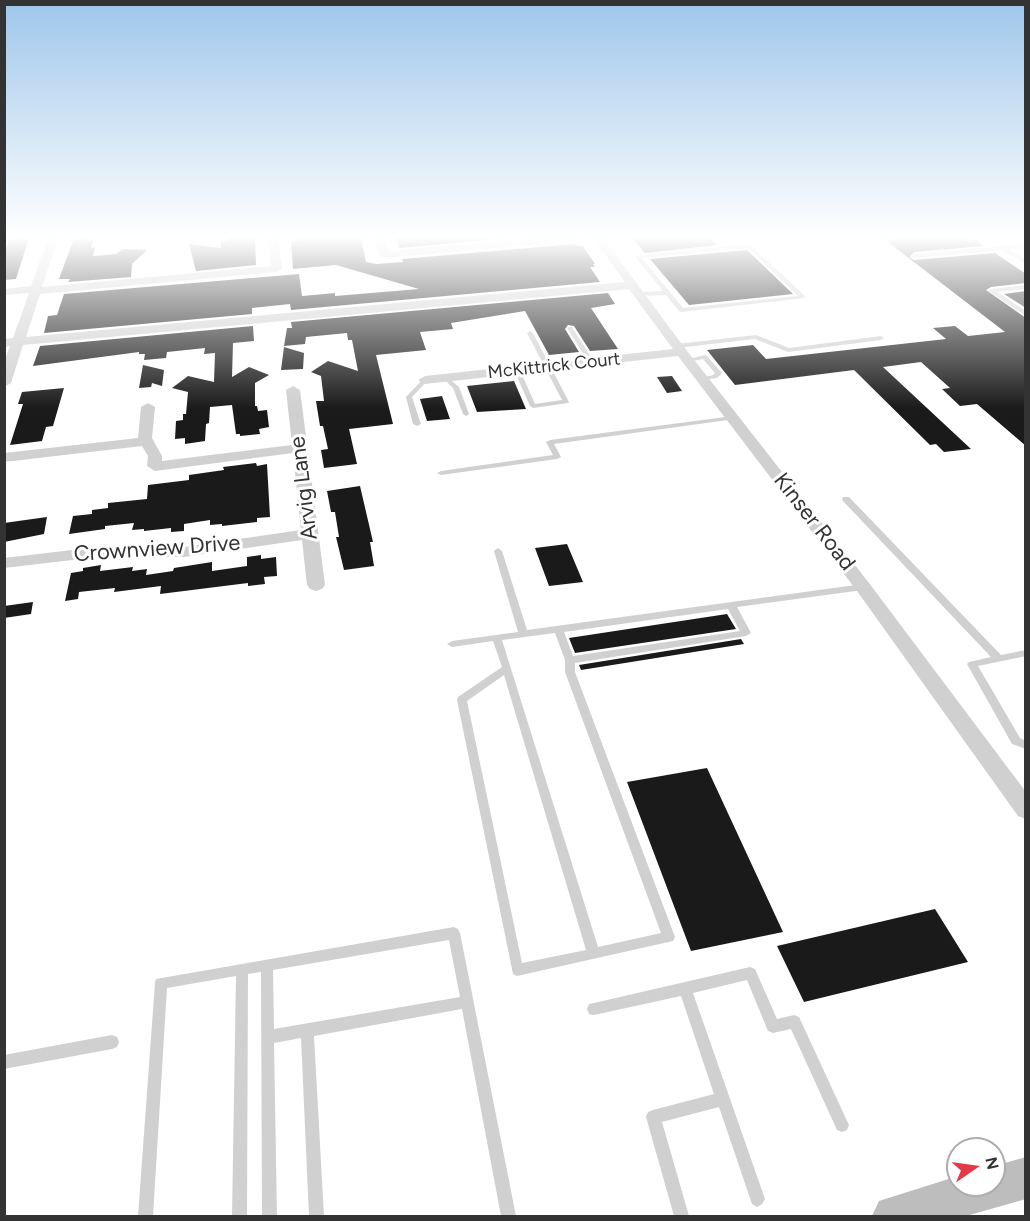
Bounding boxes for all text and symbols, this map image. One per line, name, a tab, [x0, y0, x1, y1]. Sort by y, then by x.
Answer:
street label: McKittrick Court	[487, 348, 621, 384]
street label: Arvig Lane	[285, 435, 323, 541]
street label: Kinser Road	[768, 468, 860, 576]
street label: Crownview Drive	[73, 530, 241, 568]
north arrow	[946, 1137, 1006, 1197]
text: N	[981, 1155, 1003, 1171]

